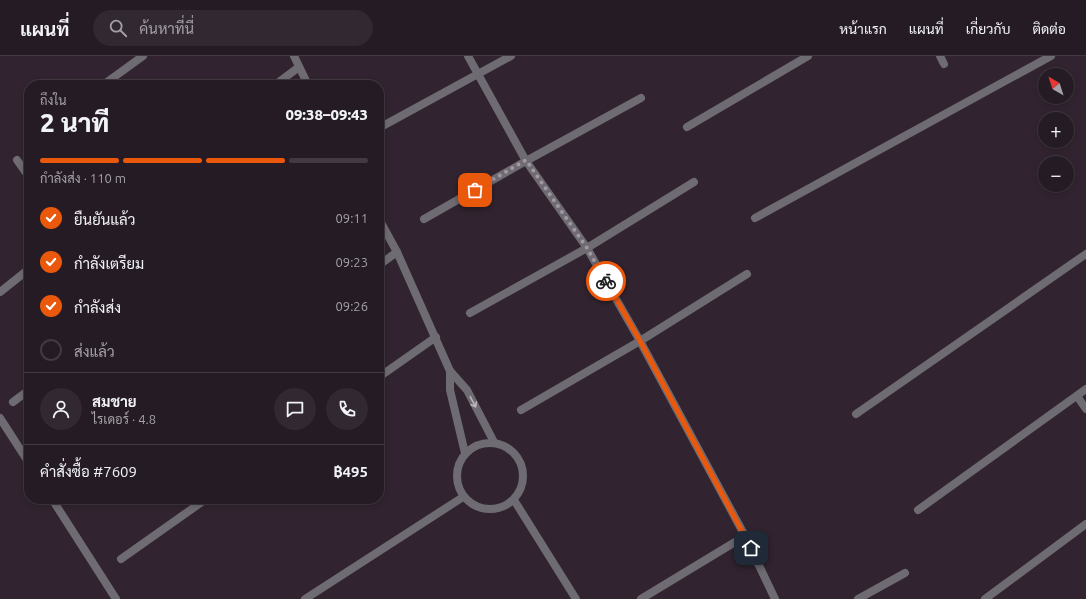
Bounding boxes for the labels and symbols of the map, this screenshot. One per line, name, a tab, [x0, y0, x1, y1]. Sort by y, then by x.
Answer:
north arrow	[1038, 68, 1074, 104]
pin	[458, 173, 492, 207]
courier	[586, 261, 626, 301]
one-way arrow	[470, 396, 478, 408]
pin	[734, 531, 768, 565]

